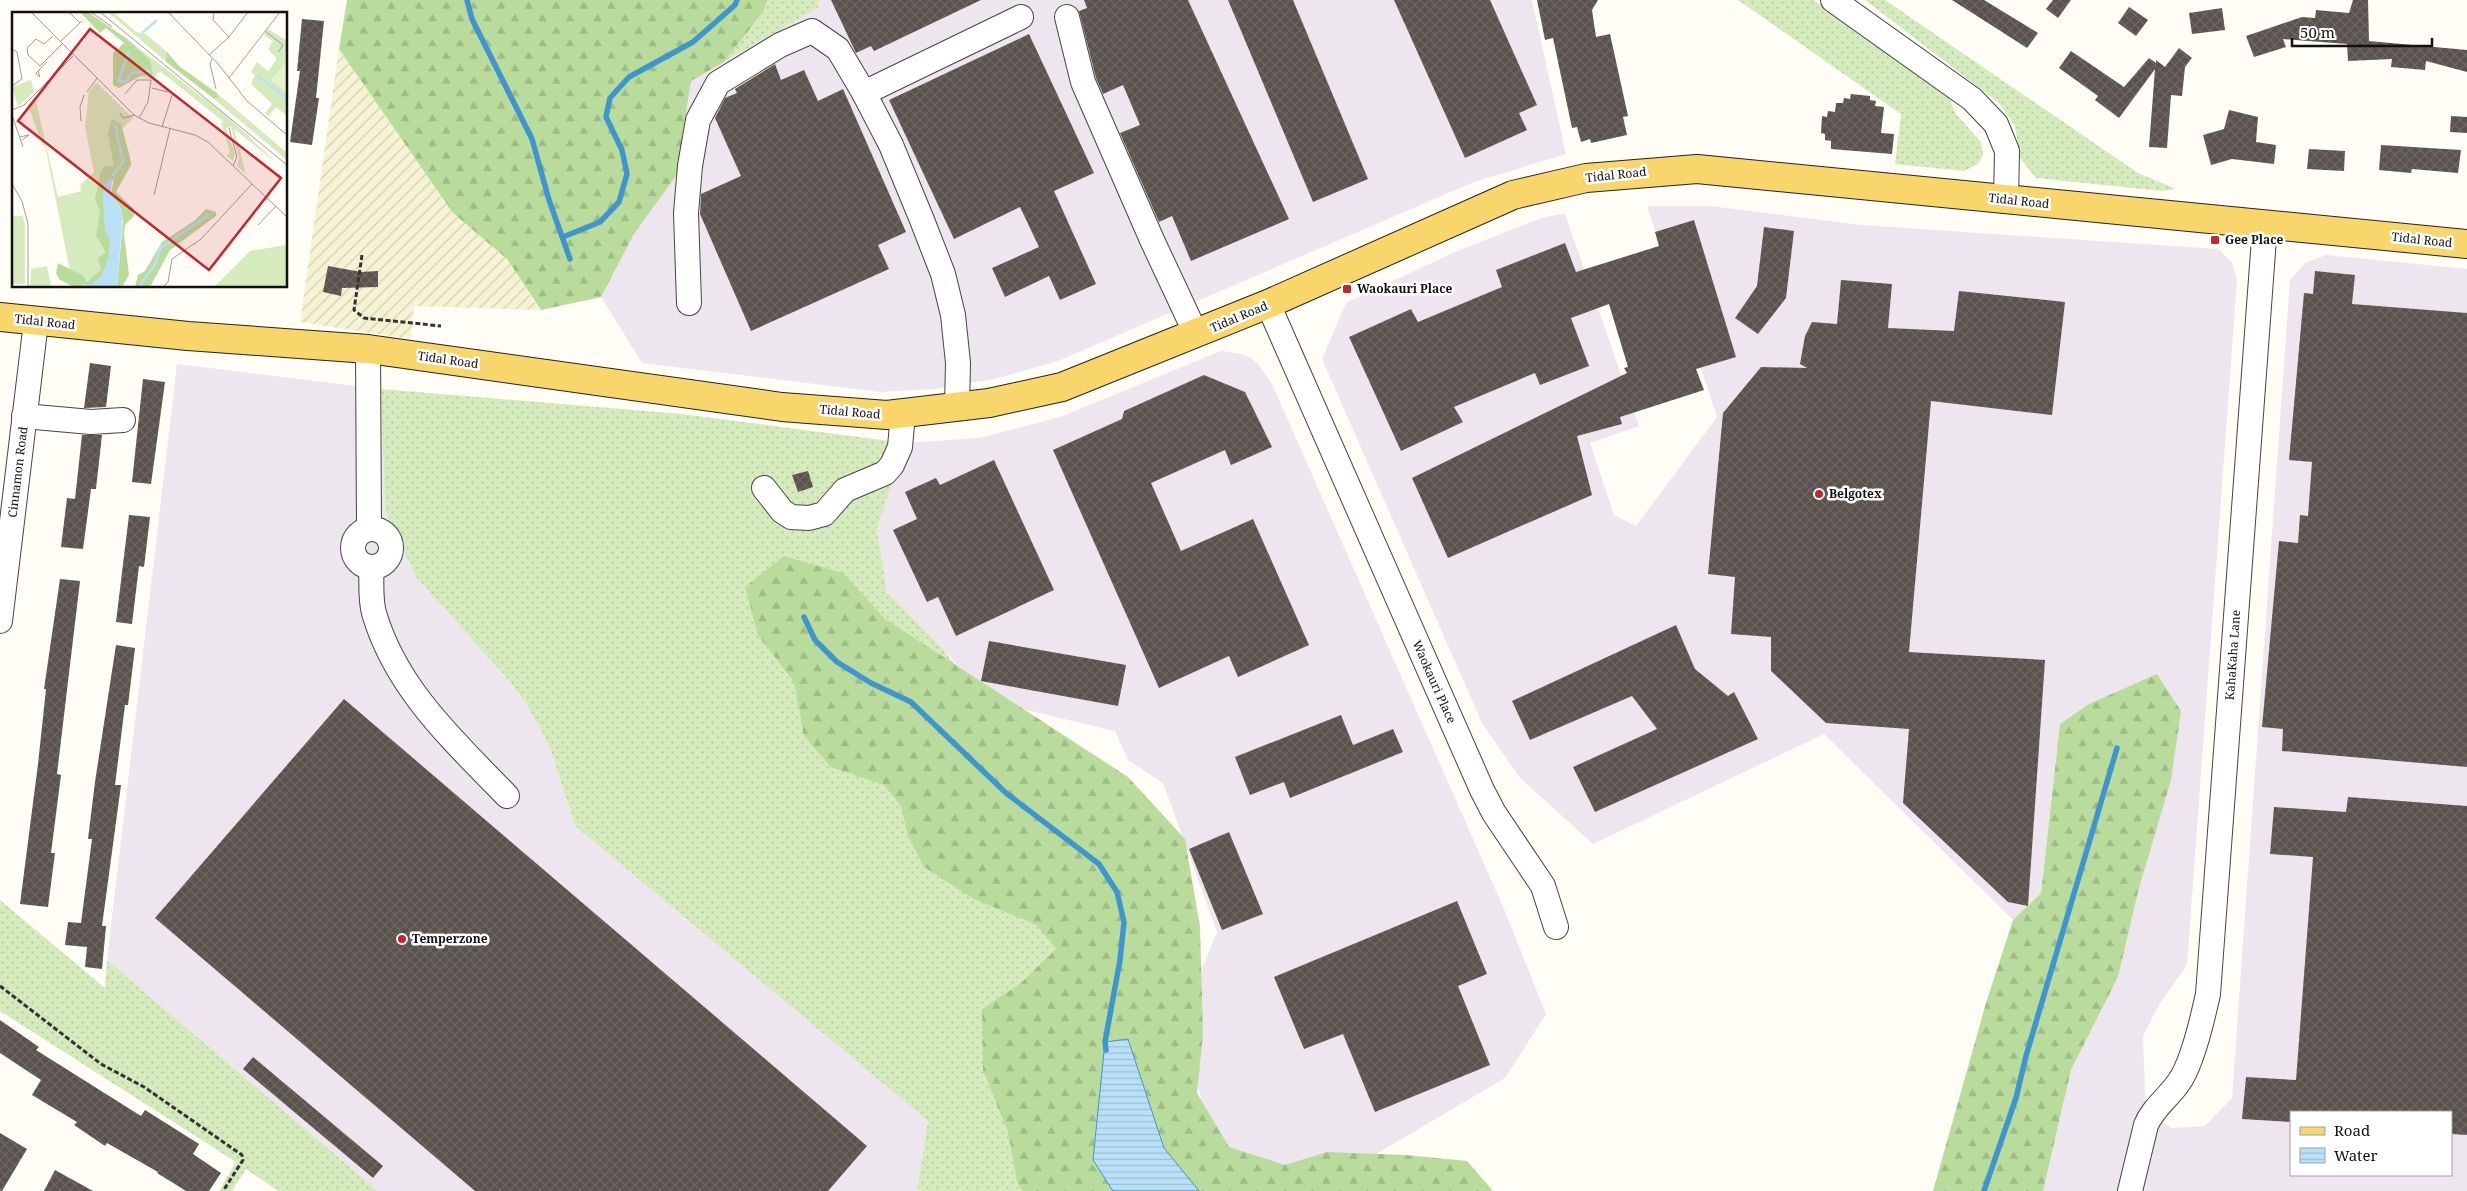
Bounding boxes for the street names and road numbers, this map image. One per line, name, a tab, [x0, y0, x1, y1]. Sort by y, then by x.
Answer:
street label: Tidal Road	[1585, 163, 1648, 186]
street label: Tidal Road	[1988, 189, 2051, 212]
street label: Tidal Road	[2391, 228, 2454, 251]
street label: Tidal Road	[1207, 297, 1271, 336]
street label: Tidal Road	[14, 310, 77, 333]
street label: Tidal Road	[417, 347, 480, 372]
street label: Tidal Road	[819, 400, 882, 423]
street label: Cinnamon Road	[3, 425, 32, 518]
street label: KahaKaha Lane	[2221, 609, 2244, 701]
street label: Waokauri Place	[1408, 637, 1460, 726]

